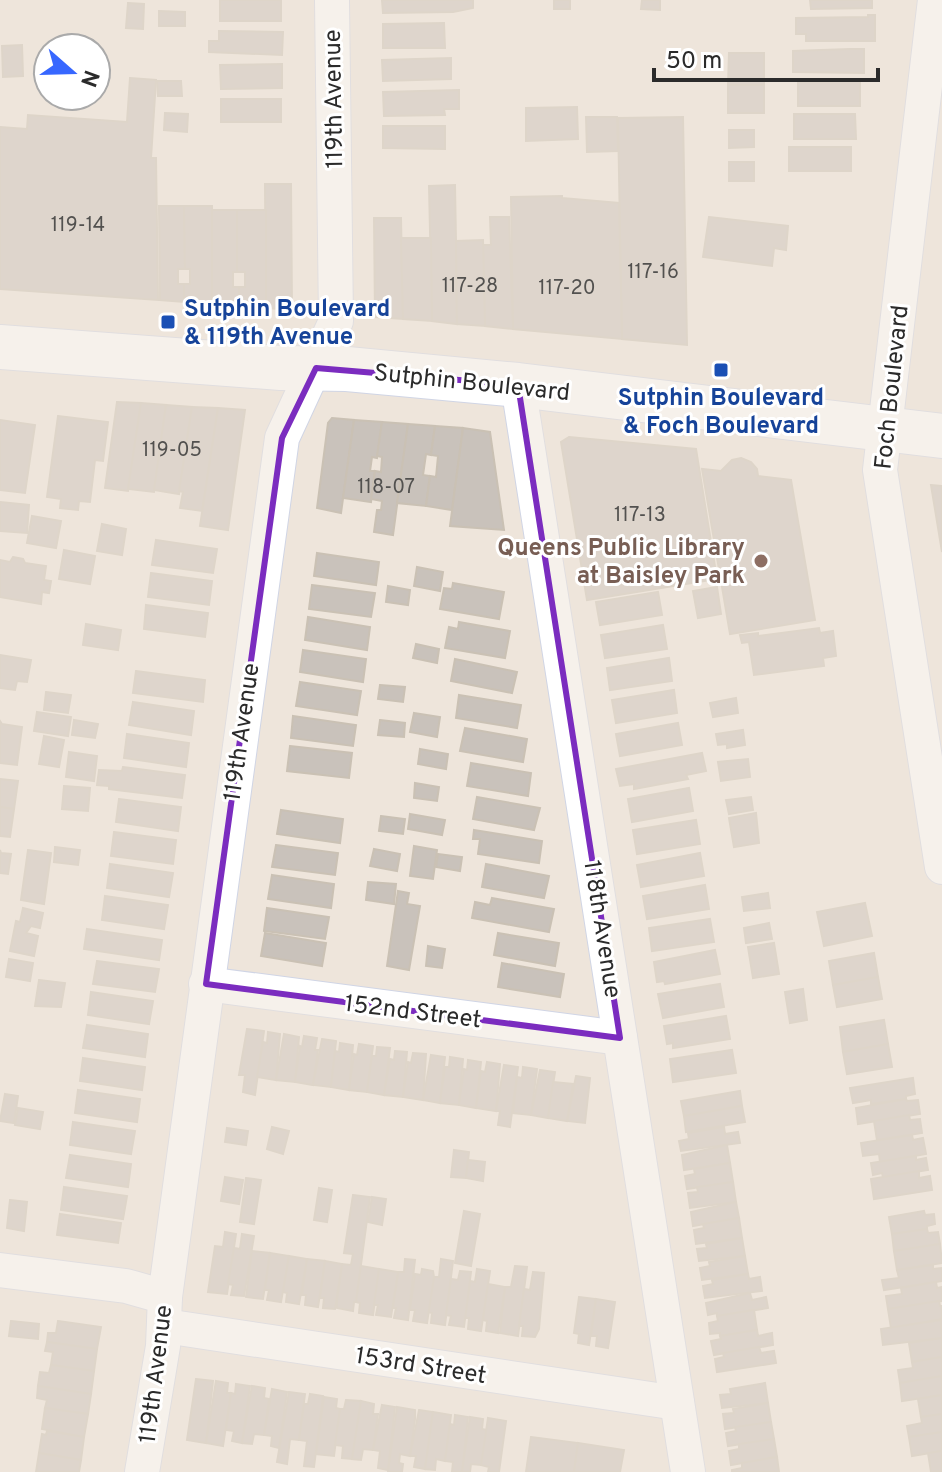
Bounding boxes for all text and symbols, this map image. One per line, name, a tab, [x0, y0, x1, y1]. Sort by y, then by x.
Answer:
street label: 119th Avenue	[319, 29, 351, 169]
north arrow	[32, 32, 112, 112]
scale bar	[654, 32, 878, 82]
text: 50 m	[666, 47, 722, 77]
text: N	[73, 66, 104, 90]
house number: 119-14	[51, 213, 105, 239]
house number: 117-16	[627, 260, 679, 286]
house number: 117-28	[442, 274, 498, 300]
house number: 117-20	[538, 276, 596, 302]
place label: Sutphin Boulevard & 119th Avenue	[184, 295, 390, 353]
street label: Foch Boulevard	[869, 304, 917, 471]
marker: Sutphin Boulevard & 119th Avenue	[159, 313, 177, 331]
street label: Sutphin Boulevard	[372, 359, 571, 409]
marker: Sutphin Boulevard & Foch Boulevard	[712, 361, 730, 379]
place label: Sutphin Boulevard & Foch Boulevard	[618, 384, 824, 442]
house number: 119-05	[142, 438, 202, 464]
house number: 118-07	[357, 475, 415, 501]
house number: 117-13	[614, 503, 666, 529]
place label: Queens Public Library at Baisley Park	[497, 534, 745, 592]
marker: Queens Public Library at Baisley Park	[752, 552, 770, 570]
street label: 119th Avenue	[218, 661, 268, 803]
street label: 118th Avenue	[575, 858, 627, 1000]
street label: 152nd Street	[343, 990, 483, 1036]
street label: 119th Avenue	[134, 1303, 180, 1445]
street label: 153rd Street	[353, 1342, 488, 1392]

